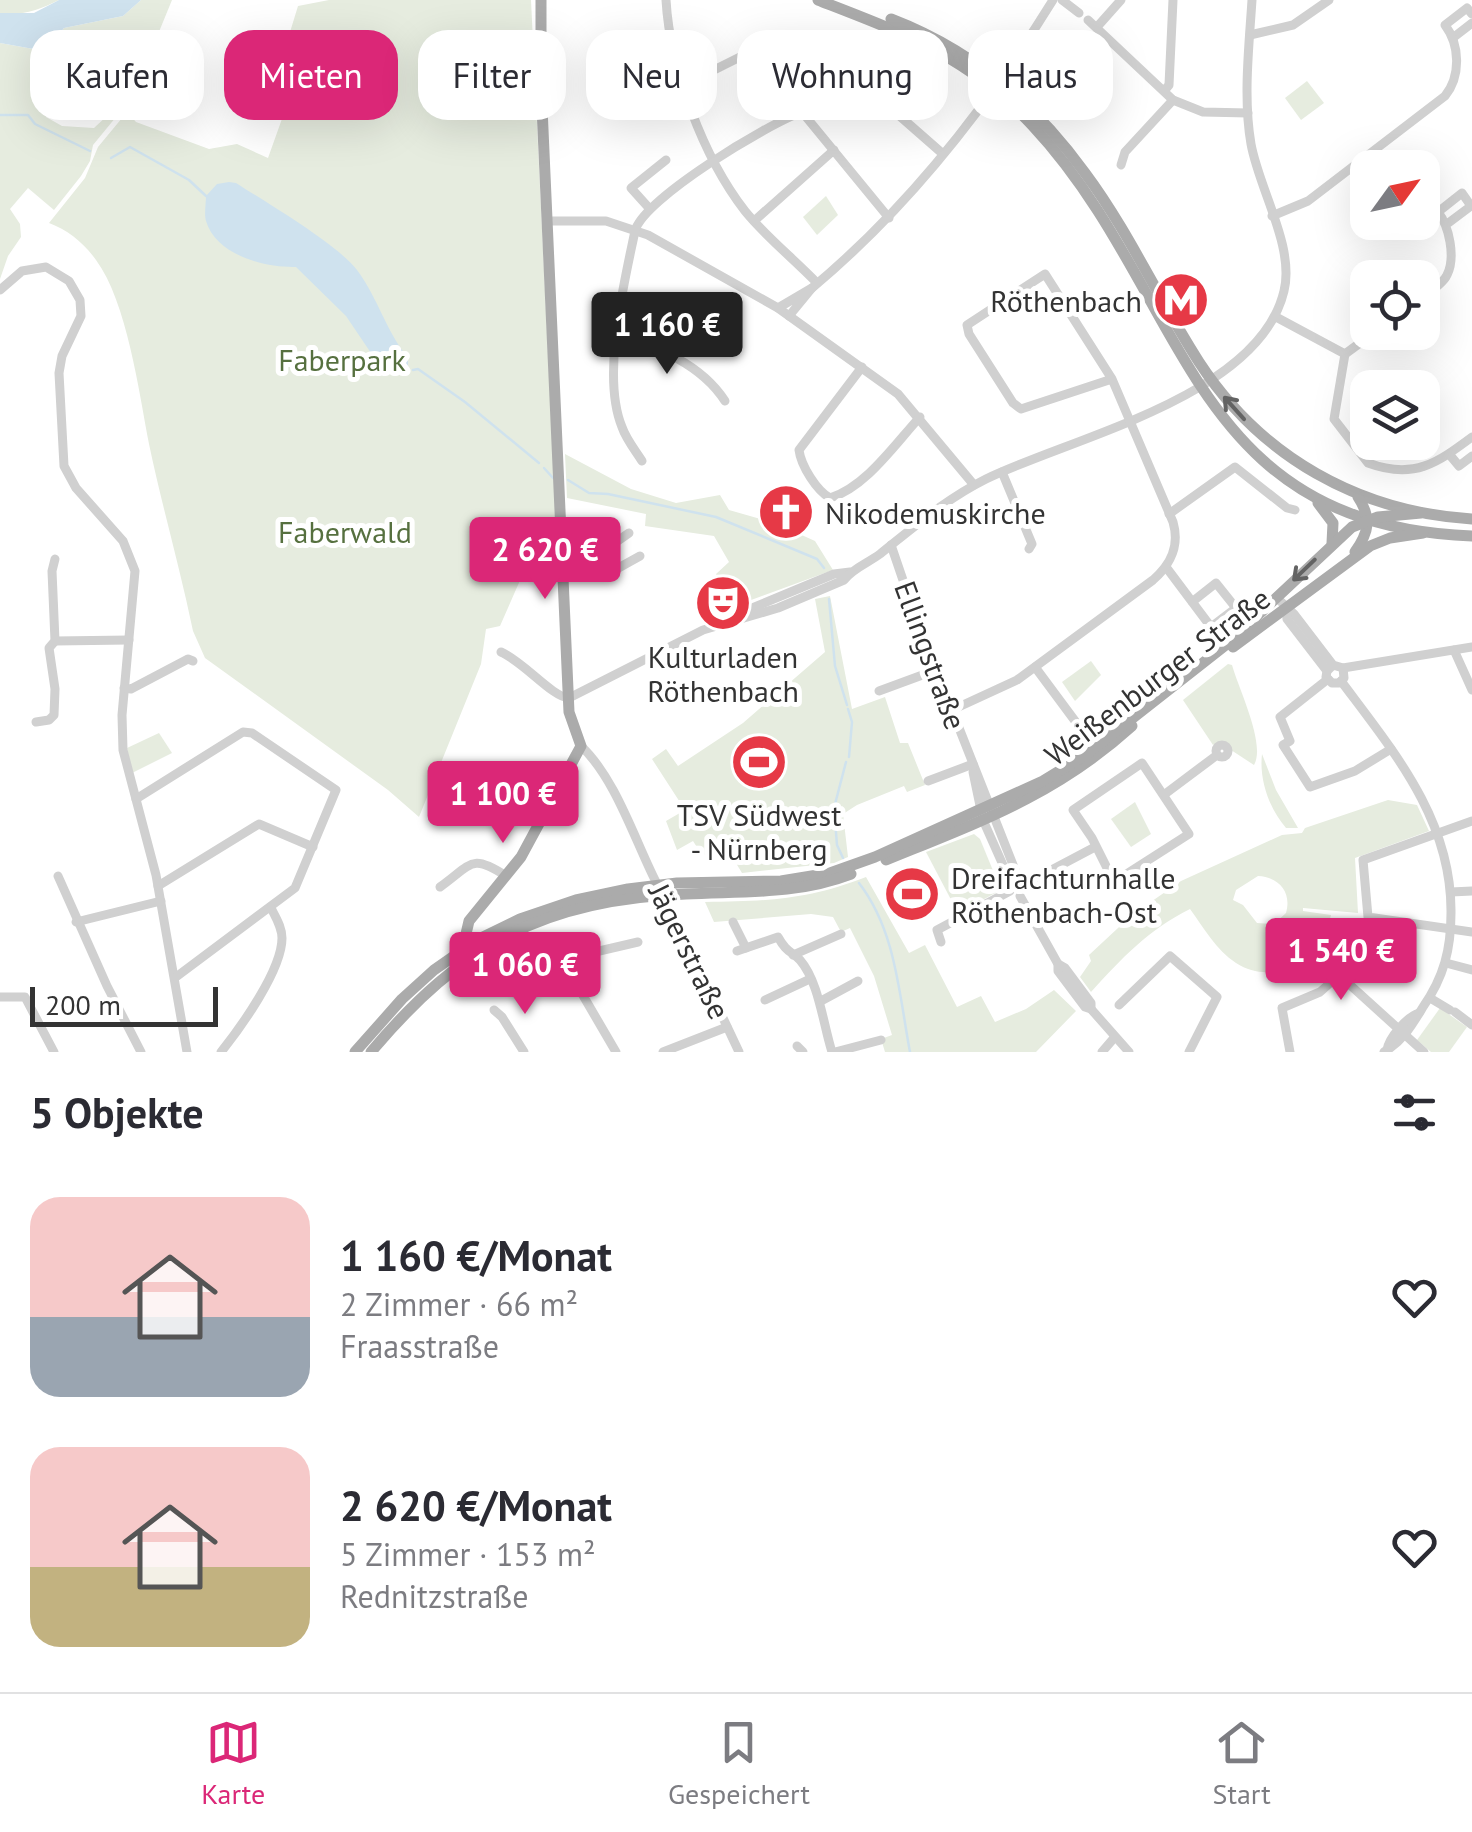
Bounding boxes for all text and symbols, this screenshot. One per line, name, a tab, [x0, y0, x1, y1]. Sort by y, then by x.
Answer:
chip: Kaufen	[30, 30, 204, 120]
chip: Mieten	[224, 30, 398, 120]
chip: Filter	[418, 30, 566, 120]
chip: Neu	[586, 30, 717, 120]
chip: Wohnung	[737, 30, 948, 120]
chip: Haus	[968, 30, 1113, 120]
north arrow	[1350, 150, 1440, 240]
map controls	[1350, 150, 1440, 460]
button: locate	[1350, 260, 1440, 350]
metro station icon: Röthenbach	[1151, 270, 1211, 330]
place label: Röthenbach	[990, 281, 1142, 320]
pin: 1 160 €	[575, 292, 759, 377]
text: 1 160 €	[614, 303, 720, 345]
park label: Faberpark	[278, 340, 406, 379]
button: layers	[1350, 370, 1440, 460]
one-way arrow	[1223, 396, 1246, 421]
church icon: Nikodemuskirche	[756, 482, 816, 542]
place label: Nikodemuskirche	[825, 493, 1046, 532]
park label: Faberwald	[278, 512, 412, 551]
pin: 2 620 €	[453, 517, 637, 602]
text: 2 620 €	[492, 528, 598, 570]
one-way arrow	[1293, 558, 1317, 582]
theatre icon: Kulturladen Röthenbach	[693, 573, 753, 633]
street label: Ellingstraße	[886, 575, 976, 735]
street label: Weißenburger Straße	[1036, 578, 1278, 774]
place label: Kulturladen Röthenbach	[647, 637, 799, 710]
sports icon: TSV Südwest - Nürnberg	[729, 732, 789, 792]
pin: 1 100 €	[411, 761, 595, 846]
text: 1 100 €	[450, 772, 556, 814]
place label: TSV Südwest - Nürnberg	[677, 795, 841, 868]
place label: Dreifachturnhalle Röthenbach-Ost	[951, 858, 1176, 931]
sports icon: Dreifachturnhalle Röthenbach-Ost	[882, 864, 942, 924]
street label: Jägerstraße	[640, 875, 740, 1025]
pin: 1 540 €	[1249, 918, 1433, 1003]
text: 1 540 €	[1288, 929, 1394, 971]
pin: 1 060 €	[433, 932, 617, 1017]
text: 1 060 €	[472, 943, 578, 985]
scale bar	[30, 982, 218, 1026]
text: 200 m	[45, 986, 121, 1023]
text: 5 Objekte	[30, 1085, 204, 1140]
icon: filters	[1387, 1085, 1442, 1140]
text: 1 160 €/Monat	[340, 1228, 612, 1283]
icon: home	[110, 1237, 230, 1357]
icon: heart	[1387, 1270, 1442, 1325]
text: 2 Zimmer · 66 m²	[340, 1283, 578, 1325]
text: Fraasstraße	[340, 1325, 499, 1367]
text: 2 620 €/Monat	[340, 1478, 612, 1533]
icon: home	[110, 1487, 230, 1607]
icon: heart	[1387, 1520, 1442, 1575]
text: 5 Zimmer · 153 m²	[340, 1533, 596, 1575]
text: Rednitzstraße	[340, 1575, 528, 1617]
tab: Karte	[201, 1715, 265, 1812]
tab: Gespeichert	[668, 1715, 810, 1812]
tab: Start	[1213, 1715, 1271, 1812]

